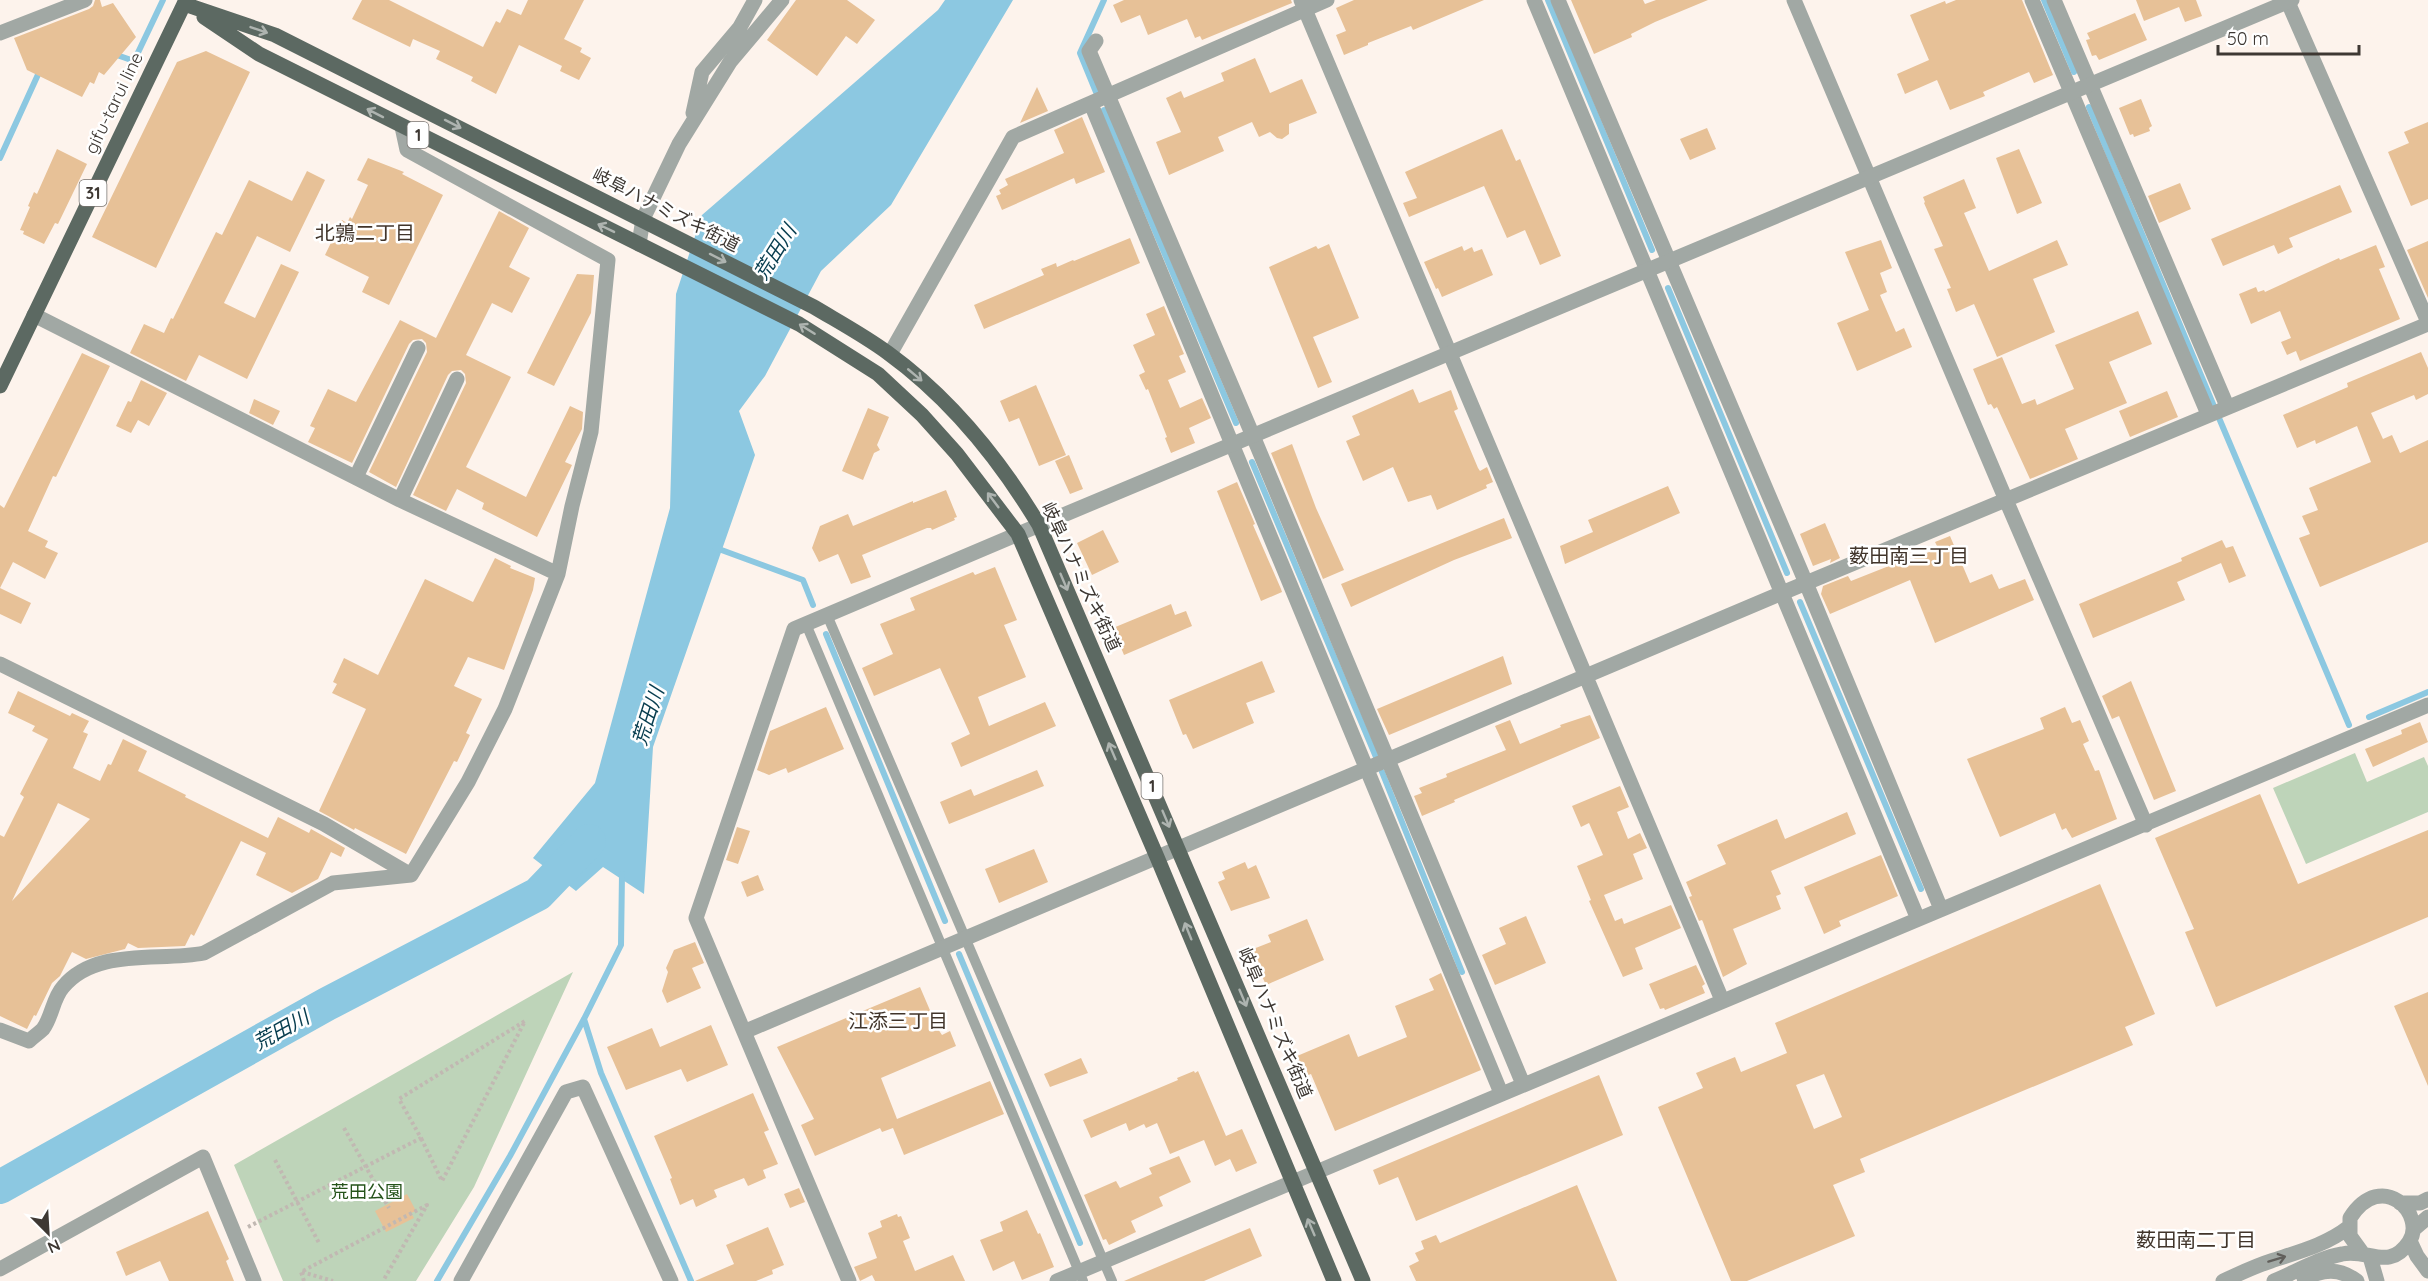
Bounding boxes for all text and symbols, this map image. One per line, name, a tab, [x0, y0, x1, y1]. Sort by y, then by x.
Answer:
scale bar	[2218, 18, 2359, 56]
one-way arrow	[249, 25, 268, 36]
text: 50 m	[2227, 27, 2269, 50]
street label: gifu-tarui line	[79, 48, 148, 157]
one-way arrow	[367, 107, 385, 119]
one-way arrow	[444, 119, 462, 131]
road number: 1	[408, 122, 428, 148]
street label: 岐阜ハナミズキ街道	[589, 163, 744, 257]
road number: 31	[80, 180, 106, 206]
water label: 荒田川	[748, 218, 802, 284]
district label: 北鶉二丁目	[315, 220, 415, 245]
one-way arrow	[598, 221, 616, 233]
one-way arrow	[709, 253, 727, 264]
one-way arrow	[798, 323, 815, 336]
one-way arrow	[907, 368, 922, 382]
one-way arrow	[987, 492, 999, 508]
street label: 岐阜ハナミズキ街道	[1037, 499, 1126, 655]
district label: 薮田南三丁目	[1849, 543, 1969, 568]
one-way arrow	[1059, 573, 1070, 591]
water label: 荒田川	[626, 682, 669, 748]
one-way arrow	[1106, 742, 1117, 761]
road number: 1	[1142, 773, 1162, 799]
one-way arrow	[1161, 809, 1172, 827]
one-way arrow	[1182, 922, 1193, 940]
street label: 岐阜ハナミズキ街道	[1233, 944, 1318, 1102]
one-way arrow	[1238, 988, 1249, 1007]
water label: 荒田川	[248, 1003, 315, 1055]
district label: 江添三丁目	[848, 1008, 948, 1033]
park label: 荒田公園	[331, 1180, 403, 1203]
north arrow	[18, 1203, 78, 1263]
one-way arrow	[1305, 1218, 1316, 1237]
district label: 薮田南二丁目	[2136, 1227, 2256, 1252]
text: N	[45, 1235, 64, 1258]
one-way arrow	[2267, 1253, 2286, 1264]

